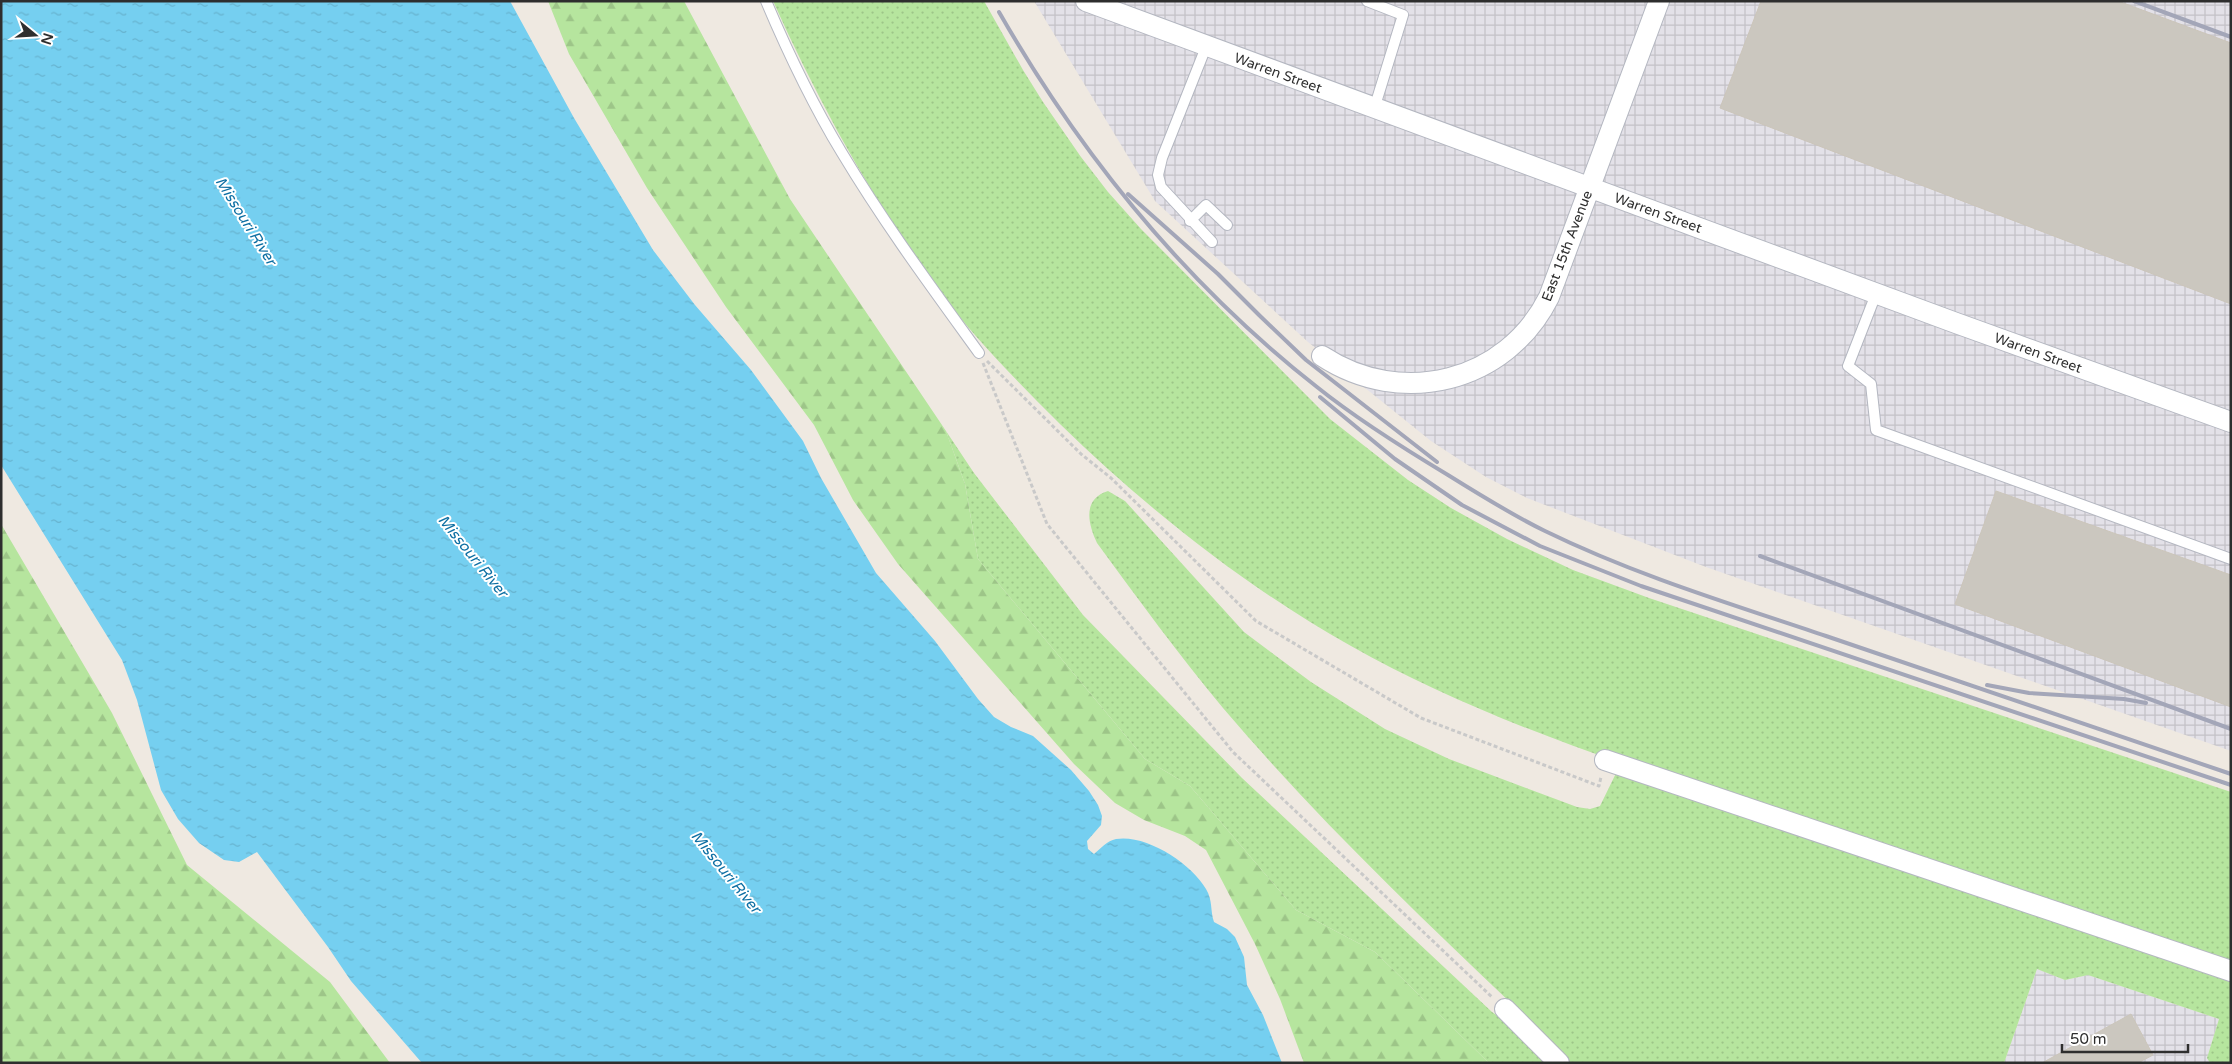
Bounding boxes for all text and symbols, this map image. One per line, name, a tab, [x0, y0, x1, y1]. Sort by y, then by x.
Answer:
north arrow	[10, 10, 60, 60]
text: N	[37, 31, 57, 47]
street label: Warren Street	[1232, 49, 1325, 97]
water label: Missouri River	[212, 174, 281, 270]
street label: East 15th Avenue	[1538, 188, 1596, 304]
street label: Warren Street	[1612, 189, 1705, 237]
street label: Warren Street	[1992, 329, 2085, 377]
water label: Missouri River	[434, 511, 513, 603]
water label: Missouri River	[687, 827, 766, 919]
scale bar	[2062, 1022, 2188, 1054]
text: 50 m	[2070, 1030, 2107, 1048]

